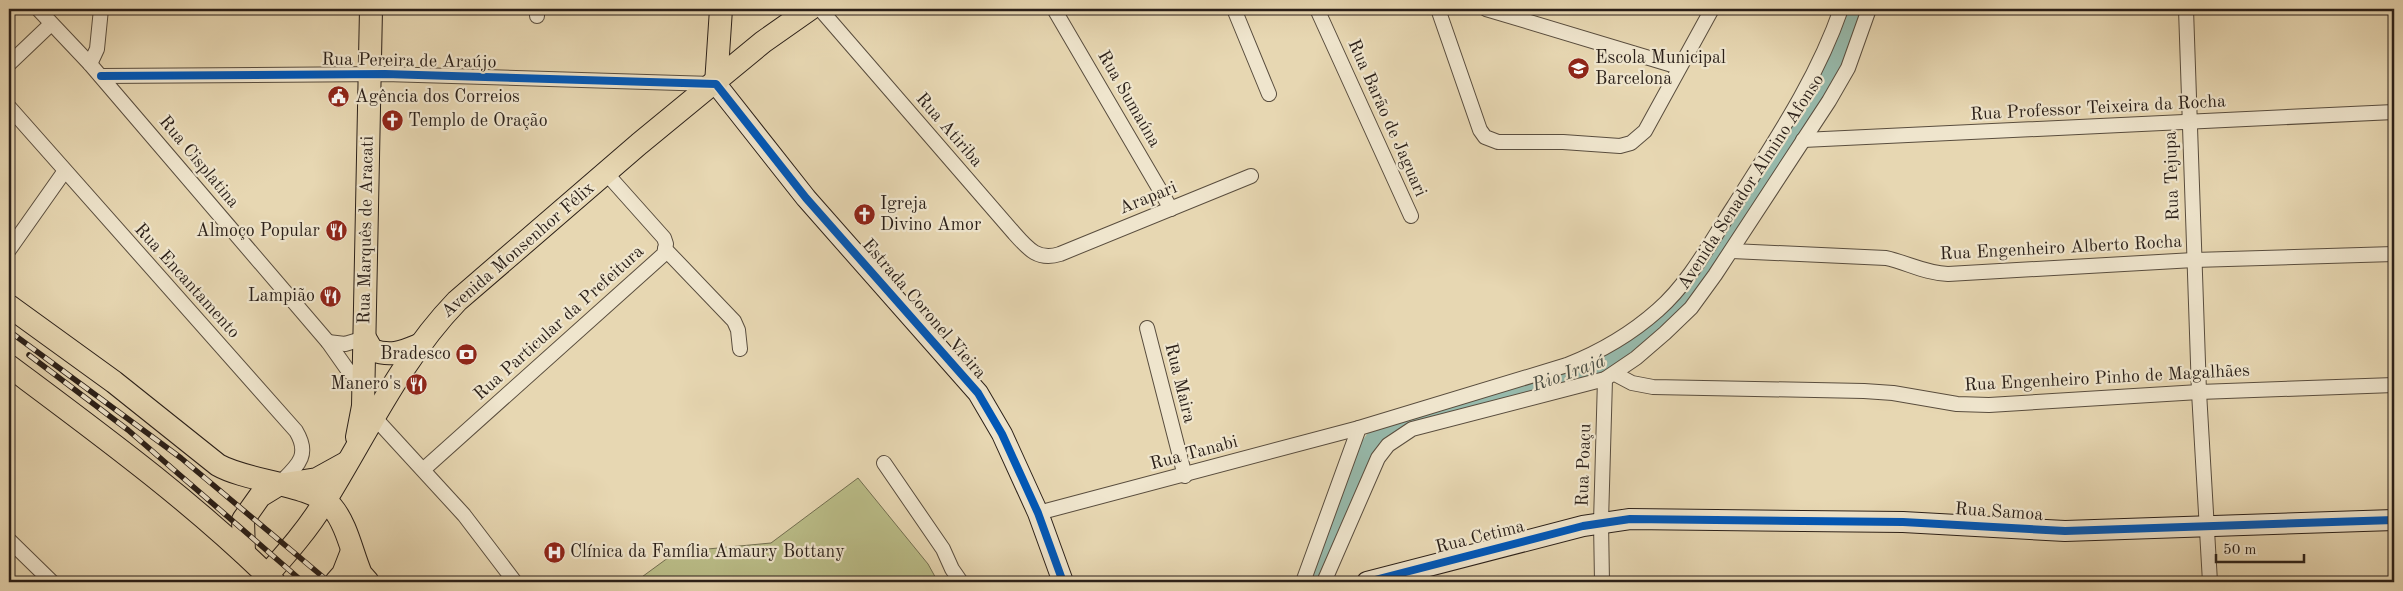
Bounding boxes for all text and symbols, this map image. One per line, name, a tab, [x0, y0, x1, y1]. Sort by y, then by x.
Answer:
street label: Rua Barão de Jaguari	[1344, 37, 1430, 199]
street label: Rua Sumaúna	[1094, 47, 1164, 151]
place label: Escola Municipal Barcelona	[1595, 49, 1726, 88]
street label: Rua Pereira de Araújo	[321, 50, 497, 72]
school or university icon: Escola Municipal Barcelona	[1567, 56, 1591, 80]
street label: Avenida Senador Almino Afonso	[1675, 71, 1827, 293]
public building icon: Agência dos Correios	[327, 85, 351, 109]
place label: Agência dos Correios	[355, 88, 520, 106]
street label: Rua Atiriba	[912, 89, 986, 171]
street label: Rua Professor Teixeira da Rocha	[1970, 92, 2226, 124]
church icon: Templo de Oração	[380, 109, 404, 133]
place label: Templo de Oração	[408, 112, 548, 130]
street label: Rua Cisplatina	[155, 113, 243, 212]
street label: Rua Tejupa	[2161, 131, 2183, 221]
street label: Rua Marquês de Aracati	[355, 136, 377, 324]
street label: Arapari	[1117, 178, 1180, 218]
street label: Avenida Monsenhor Félix	[438, 179, 598, 321]
place label: Igreja Divino Amor	[880, 195, 982, 234]
church icon: Igreja Divino Amor	[852, 202, 876, 226]
restaurant icon: Almoço Popular	[324, 219, 348, 243]
street label: Rua Encantamento	[131, 220, 243, 342]
place label: Almoço Popular	[196, 222, 321, 240]
street label: Rua Engenheiro Alberto Rocha	[1939, 233, 2183, 263]
street label: Estrada Coronel Vieira	[859, 236, 989, 382]
street label: Rua Particular da Prefeitura	[471, 242, 647, 404]
restaurant icon: Lampião	[319, 284, 343, 308]
place label: Lampião	[248, 287, 315, 305]
street label: Rua Maira	[1161, 341, 1199, 425]
bank icon: Bradesco	[455, 342, 479, 366]
place label: Bradesco	[380, 345, 451, 363]
water label: Rio Irajá	[1529, 352, 1608, 396]
street label: Rua Engenheiro Pinho de Magalhães	[1964, 362, 2251, 394]
restaurant icon: Manero's	[405, 372, 429, 396]
place label: Manero's	[331, 375, 401, 393]
street label: Rua Poaçu	[1574, 423, 1594, 507]
street label: Rua Tanabi	[1148, 433, 1240, 473]
street label: Rua Samoa	[1954, 500, 2044, 524]
street label: Rua Cetima	[1434, 517, 1526, 557]
scale bar	[2216, 531, 2303, 563]
hospital icon: Clínica da Família Amaury Bottany	[542, 540, 566, 564]
place label: Clínica da Família Amaury Bottany	[570, 543, 845, 561]
text: 50 m	[2223, 543, 2257, 558]

